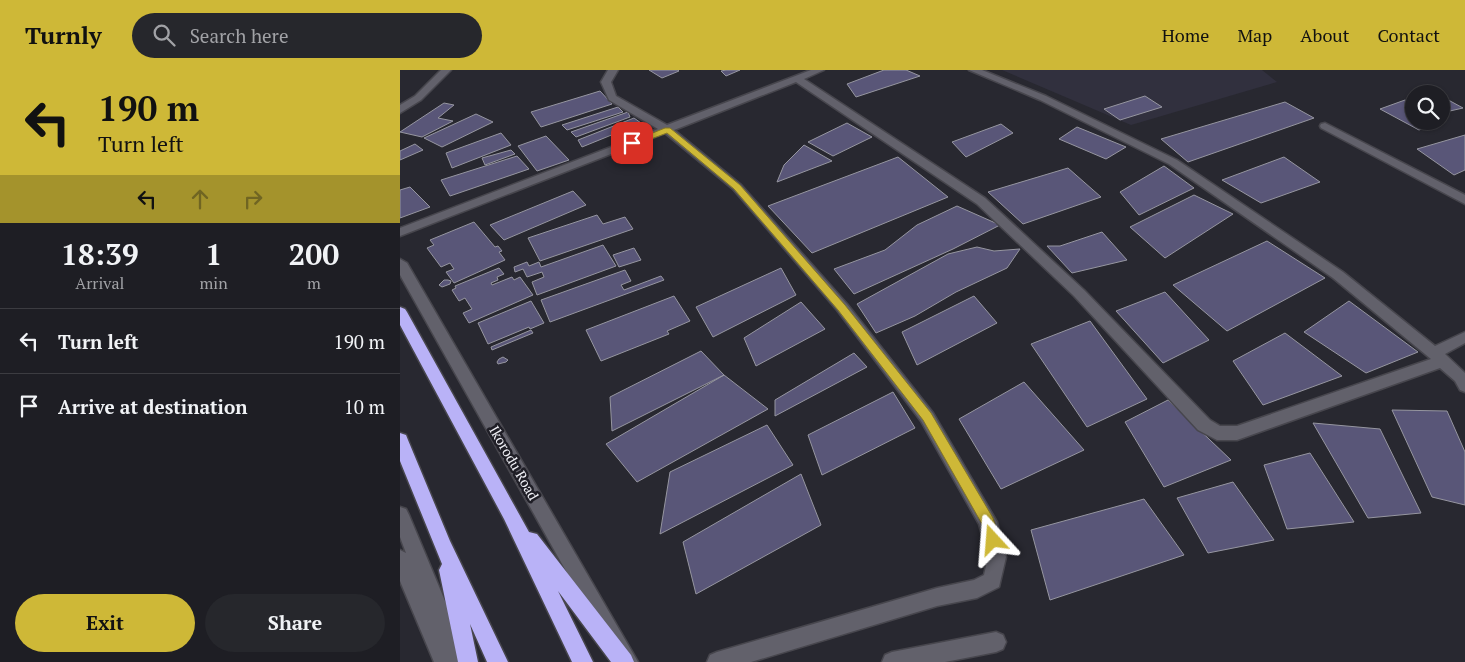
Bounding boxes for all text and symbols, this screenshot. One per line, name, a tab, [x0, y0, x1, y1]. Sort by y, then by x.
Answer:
search box	[132, 13, 482, 58]
text: Turnly	[25, 19, 102, 51]
icon: search	[150, 21, 178, 49]
text: Search here	[190, 23, 288, 48]
text: Home	[1162, 23, 1209, 47]
text: Map	[1237, 23, 1272, 47]
text: About	[1300, 23, 1349, 47]
text: Contact	[1377, 23, 1440, 47]
text: 190 m	[98, 85, 199, 131]
map controls	[1405, 85, 1450, 130]
button: search	[1405, 85, 1450, 130]
icon: left	[15, 90, 80, 155]
pin	[611, 122, 653, 164]
text: Turn left	[98, 129, 184, 158]
icon: arrive	[618, 129, 646, 157]
icon: left	[133, 185, 161, 213]
icon: ahead	[186, 185, 214, 213]
icon: right	[239, 185, 267, 213]
text: 18:39	[61, 234, 139, 274]
text: 1	[205, 234, 222, 274]
text: 200	[288, 234, 339, 274]
text: Arrival	[75, 272, 124, 294]
text: min	[200, 272, 228, 294]
text: m	[307, 272, 321, 294]
icon: left	[15, 327, 43, 355]
text: Turn left	[58, 329, 139, 354]
text: 190 m	[334, 329, 385, 354]
icon: arrive	[15, 392, 43, 420]
text: Arrive at destination	[58, 394, 247, 419]
text: 10 m	[344, 394, 385, 419]
street label: Ikorodu Road	[485, 422, 544, 504]
position arrow	[966, 513, 1018, 565]
button: Exit	[15, 594, 195, 652]
button: Share	[205, 594, 385, 652]

